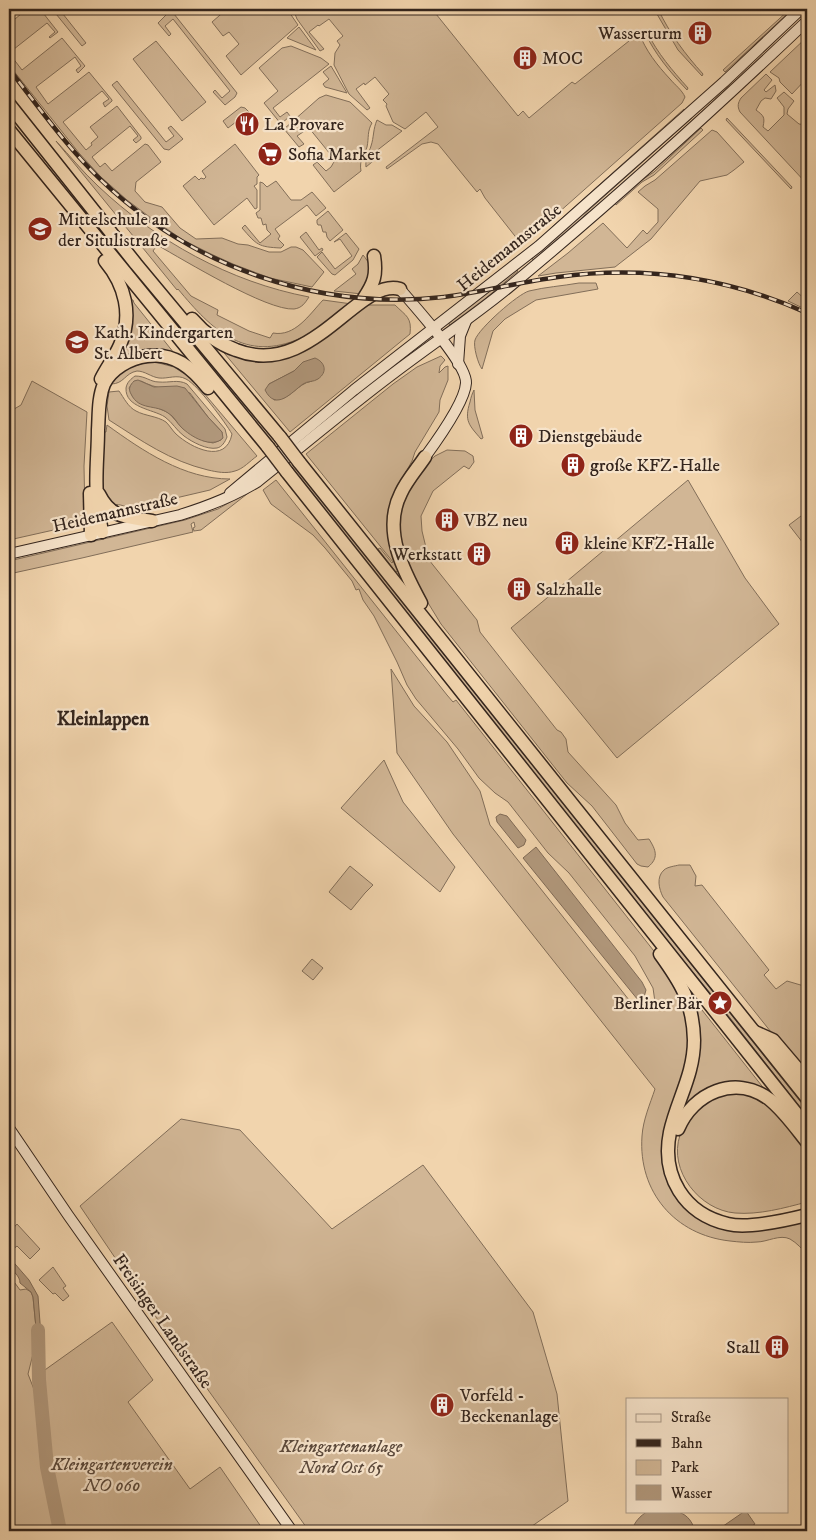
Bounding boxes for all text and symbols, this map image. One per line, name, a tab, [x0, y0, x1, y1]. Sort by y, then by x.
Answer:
building icon: Wasserturm	[687, 20, 713, 46]
place label: Wasserturm	[597, 23, 682, 45]
building icon: MOC	[512, 45, 538, 71]
place label: MOC	[542, 48, 583, 70]
restaurant icon: La Provare	[234, 111, 260, 137]
place label: La Provare	[264, 114, 344, 136]
supermarket icon: Sofia Market	[257, 141, 283, 167]
place label: Sofia Market	[288, 144, 381, 166]
street label: Heidemannstraße	[453, 199, 566, 297]
place label: Mittelschule an der Situlistraße	[58, 209, 170, 252]
school or university icon: Mittelschule an der Situlistraße	[27, 216, 53, 242]
place label: Kath. Kindergarten St. Albert	[94, 322, 234, 365]
school or university icon: Kath. Kindergarten St. Albert	[64, 329, 90, 355]
building icon: Dienstgebäude	[508, 423, 534, 449]
place label: Dienstgebäude	[538, 426, 642, 448]
building icon: große KFZ-Halle	[560, 452, 586, 478]
place label: große KFZ-Halle	[590, 455, 720, 477]
street label: Heidemannstraße	[50, 488, 180, 538]
building icon: VBZ neu	[434, 507, 460, 533]
place label: VBZ neu	[463, 510, 528, 532]
building icon: kleine KFZ-Halle	[554, 530, 580, 556]
place label: kleine KFZ-Halle	[584, 533, 715, 555]
building icon: Werkstatt	[466, 541, 492, 567]
place label: Werkstatt	[391, 544, 462, 566]
building icon: Salzhalle	[506, 576, 532, 602]
place label: Salzhalle	[536, 579, 602, 601]
district label: Kleinlappen	[57, 708, 150, 731]
place icon: Berliner Bär	[707, 990, 733, 1016]
place label: Berliner Bär	[613, 993, 702, 1015]
street label: Freisinger Landstraße	[108, 1250, 217, 1393]
building icon: Stall	[764, 1334, 790, 1360]
place label: Stall	[726, 1337, 761, 1359]
place label: Vorfeld - Beckenanlage	[459, 1385, 559, 1428]
building icon: Vorfeld - Beckenanlage	[429, 1392, 455, 1418]
legend	[626, 1398, 788, 1512]
text: Straße	[671, 1408, 711, 1427]
text: Bahn	[671, 1434, 703, 1453]
park label: Kleingartenanlage Nord Ost 65	[279, 1436, 403, 1479]
park label: Kleingartenverein NO 060	[50, 1454, 173, 1497]
text: Park	[671, 1458, 700, 1477]
text: Wasser	[670, 1484, 712, 1503]

